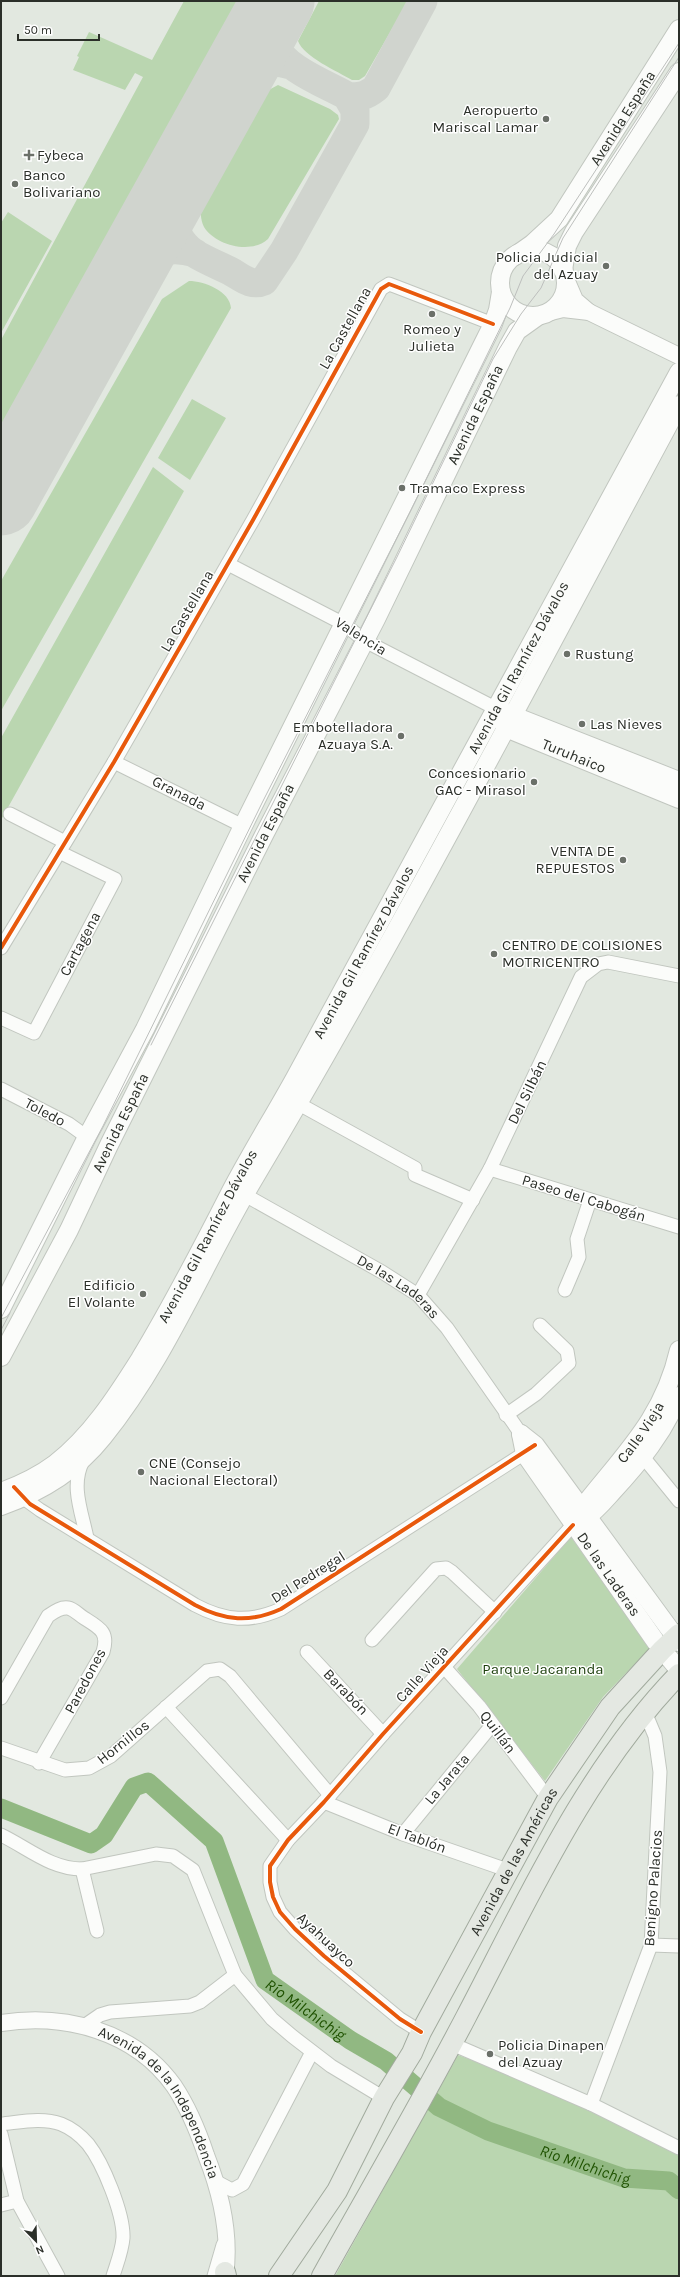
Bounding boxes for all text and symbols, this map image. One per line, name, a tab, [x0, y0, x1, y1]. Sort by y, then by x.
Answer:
scale bar	[18, 16, 99, 42]
text: 50 m	[24, 23, 52, 37]
street label: Avenida España	[586, 67, 659, 169]
place label: Aeropuerto Mariscal Lamar	[433, 101, 539, 136]
marker: Aeropuerto Mariscal Lamar	[541, 114, 551, 124]
place label: Fybeca	[37, 146, 84, 164]
marker: Fybeca	[24, 150, 34, 160]
place label: Banco Bolivariano	[23, 166, 100, 201]
marker: Banco Bolivariano	[10, 179, 20, 189]
place label: Policia Judicial del Azuay	[496, 248, 598, 283]
marker: Policia Judicial del Azuay	[601, 261, 611, 271]
street label: La Castellana	[315, 284, 375, 372]
marker: Romeo y Julieta	[427, 309, 437, 319]
place label: Romeo y Julieta	[403, 320, 461, 355]
street label: Avenida España	[443, 362, 507, 467]
place label: Tramaco Express	[410, 479, 526, 497]
marker: Tramaco Express	[397, 483, 407, 493]
street label: La Castellana	[156, 567, 218, 655]
street label: Avenida Gil Ramírez Dávalos	[464, 578, 572, 757]
street label: Valencia	[332, 613, 390, 659]
place label: Rustung	[575, 645, 634, 663]
marker: Rustung	[562, 649, 572, 659]
place label: Las Nieves	[590, 715, 662, 733]
place label: Embotelladora Azuaya S.A.	[293, 718, 393, 753]
marker: Las Nieves	[577, 719, 587, 729]
marker: Embotelladora Azuaya S.A.	[396, 731, 406, 741]
street label: Turuhaico	[539, 735, 609, 777]
place label: Concesionario GAC - Mirasol	[428, 764, 526, 799]
street label: Granada	[149, 772, 209, 814]
marker: Concesionario GAC - Mirasol	[529, 777, 539, 787]
street label: Avenida España	[233, 781, 298, 885]
place label: VENTA DE REPUESTOS	[536, 842, 615, 877]
marker: VENTA DE REPUESTOS	[618, 855, 628, 865]
street label: Avenida Gil Ramírez Dávalos	[309, 863, 418, 1042]
street label: Cartagena	[56, 909, 104, 979]
place label: CENTRO DE COLISIONES MOTRICENTRO	[502, 936, 663, 971]
marker: CENTRO DE COLISIONES MOTRICENTRO	[489, 949, 499, 959]
street label: Del Silbán	[504, 1057, 550, 1127]
street label: Avenida España	[88, 1070, 152, 1175]
street label: Toledo	[22, 1094, 68, 1130]
street label: Avenida Gil Ramírez Dávalos	[154, 1146, 261, 1326]
street label: Paseo del Cabogán	[520, 1171, 648, 1225]
street label: De las Laderas	[354, 1251, 444, 1322]
place label: Edificio El Volante	[68, 1276, 135, 1311]
marker: Edificio El Volante	[138, 1289, 148, 1299]
street label: Calle Vieja	[613, 1399, 668, 1467]
place label: CNE (Consejo Nacional Electoral)	[149, 1454, 278, 1489]
marker: CNE (Consejo Nacional Electoral)	[136, 1467, 146, 1477]
street label: De las Laderas	[573, 1529, 644, 1620]
street label: Del Pedregal	[267, 1547, 349, 1607]
street label: Calle Vieja	[392, 1642, 452, 1706]
street label: Paredones	[60, 1645, 110, 1717]
park label: Parque Jacaranda	[482, 1660, 604, 1678]
street label: Barabón	[320, 1665, 372, 1719]
street label: Quillán	[476, 1707, 520, 1757]
street label: Hornillos	[93, 1716, 153, 1768]
street label: La Jarata	[421, 1750, 473, 1808]
street label: Avenida de las Américas	[466, 1784, 562, 1939]
street label: El Tablón	[385, 1819, 449, 1857]
street label: Benigno Palacios	[640, 1829, 666, 1947]
street label: Ayahuayco	[293, 1909, 359, 1971]
water label: Río Milchichig	[262, 1974, 351, 2044]
street label: Avenida de la Independencia	[96, 2022, 223, 2181]
place label: Policia Dinapen del Azuay	[498, 2036, 604, 2071]
marker: Policia Dinapen del Azuay	[485, 2049, 495, 2059]
water label: Río Milchichig	[538, 2140, 631, 2188]
north arrow	[16, 2221, 56, 2261]
text: N	[34, 2242, 46, 2257]

